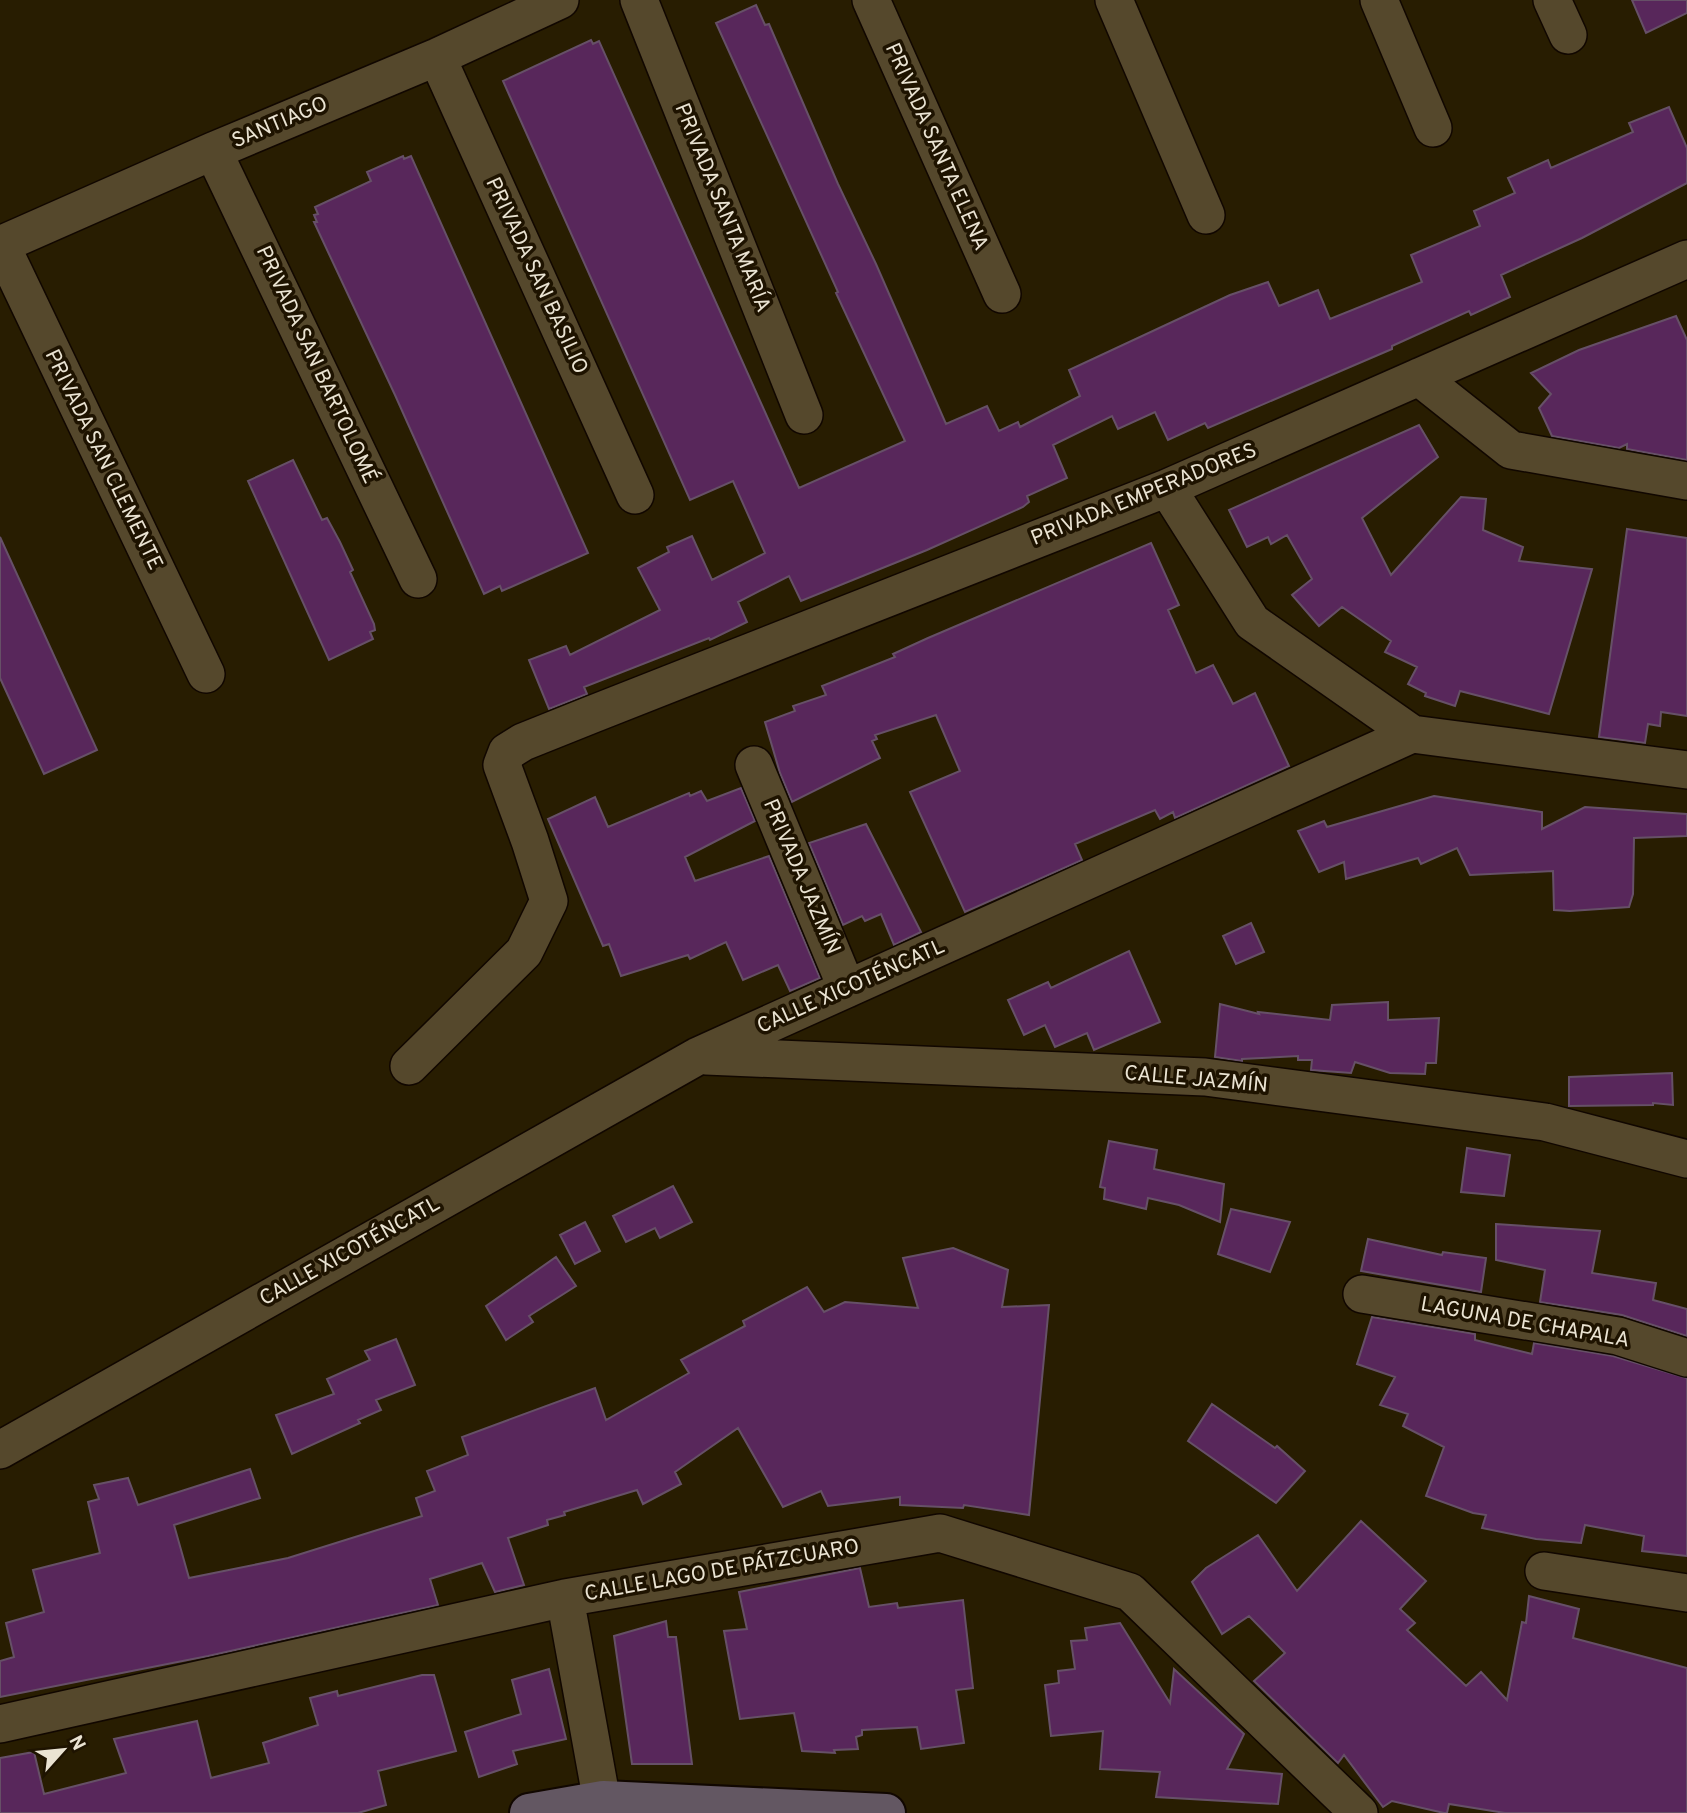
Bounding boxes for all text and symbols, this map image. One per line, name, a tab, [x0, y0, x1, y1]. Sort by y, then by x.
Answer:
street label: PRIVADA SANTA ELENA	[878, 39, 994, 255]
street label: SANTIAGO	[228, 91, 332, 155]
street label: PRIVADA SANTA MARÍA	[668, 99, 777, 317]
street label: PRIVADA SAN BASILIO	[478, 173, 594, 379]
street label: PRIVADA SAN BARTOLOMÉ	[249, 241, 384, 488]
street label: PRIVADA SAN CLEMENTE	[38, 345, 168, 575]
street label: PRIVADA EMPERADORES	[1027, 437, 1261, 553]
street label: PRIVADA JAZMÍN	[756, 795, 847, 959]
street label: CALLE XICOTÉNCATL	[753, 933, 949, 1040]
street label: CALLE JAZMÍN	[1123, 1059, 1269, 1100]
street label: CALLE XICOTÉNCATL	[255, 1190, 445, 1313]
street label: LAGUNA DE CHAPALA	[1418, 1291, 1632, 1355]
street label: CALLE LAGO DE PÁTZCUARO	[582, 1533, 861, 1608]
north arrow	[28, 1715, 98, 1785]
text: N	[63, 1732, 90, 1755]

